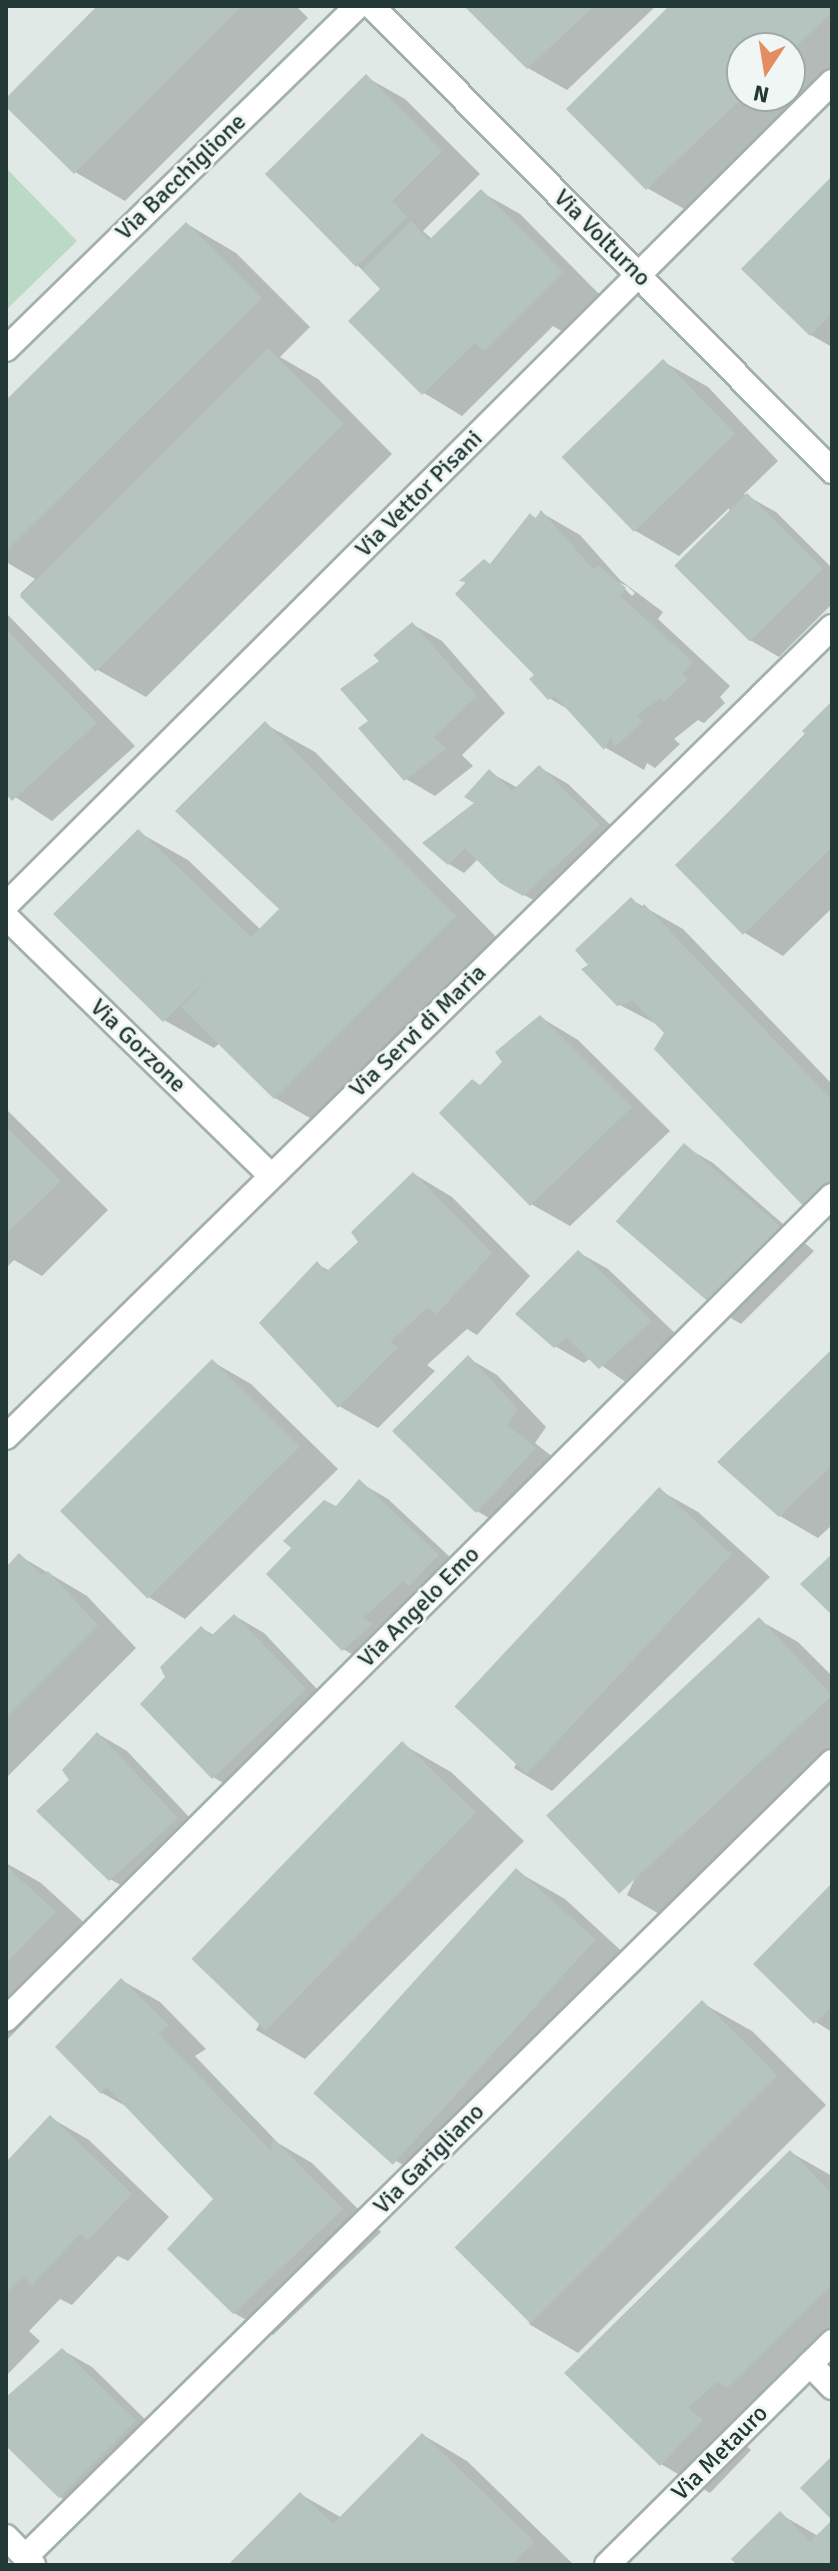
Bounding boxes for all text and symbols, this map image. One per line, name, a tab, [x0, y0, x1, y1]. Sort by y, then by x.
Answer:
north arrow	[726, 32, 806, 112]
text: N	[751, 79, 772, 109]
street label: Via Bacchiglione	[110, 108, 252, 246]
street label: Via Volturno	[547, 183, 657, 293]
street label: Via Vettor Pisani	[349, 424, 489, 564]
street label: Via Servi di Maria	[344, 959, 492, 1103]
street label: Via Gorzone	[84, 993, 192, 1099]
street label: Via Angelo Emo	[352, 1540, 486, 1674]
street label: Via Garigliano	[368, 2098, 490, 2220]
street label: Via Metauro	[666, 2399, 774, 2507]

